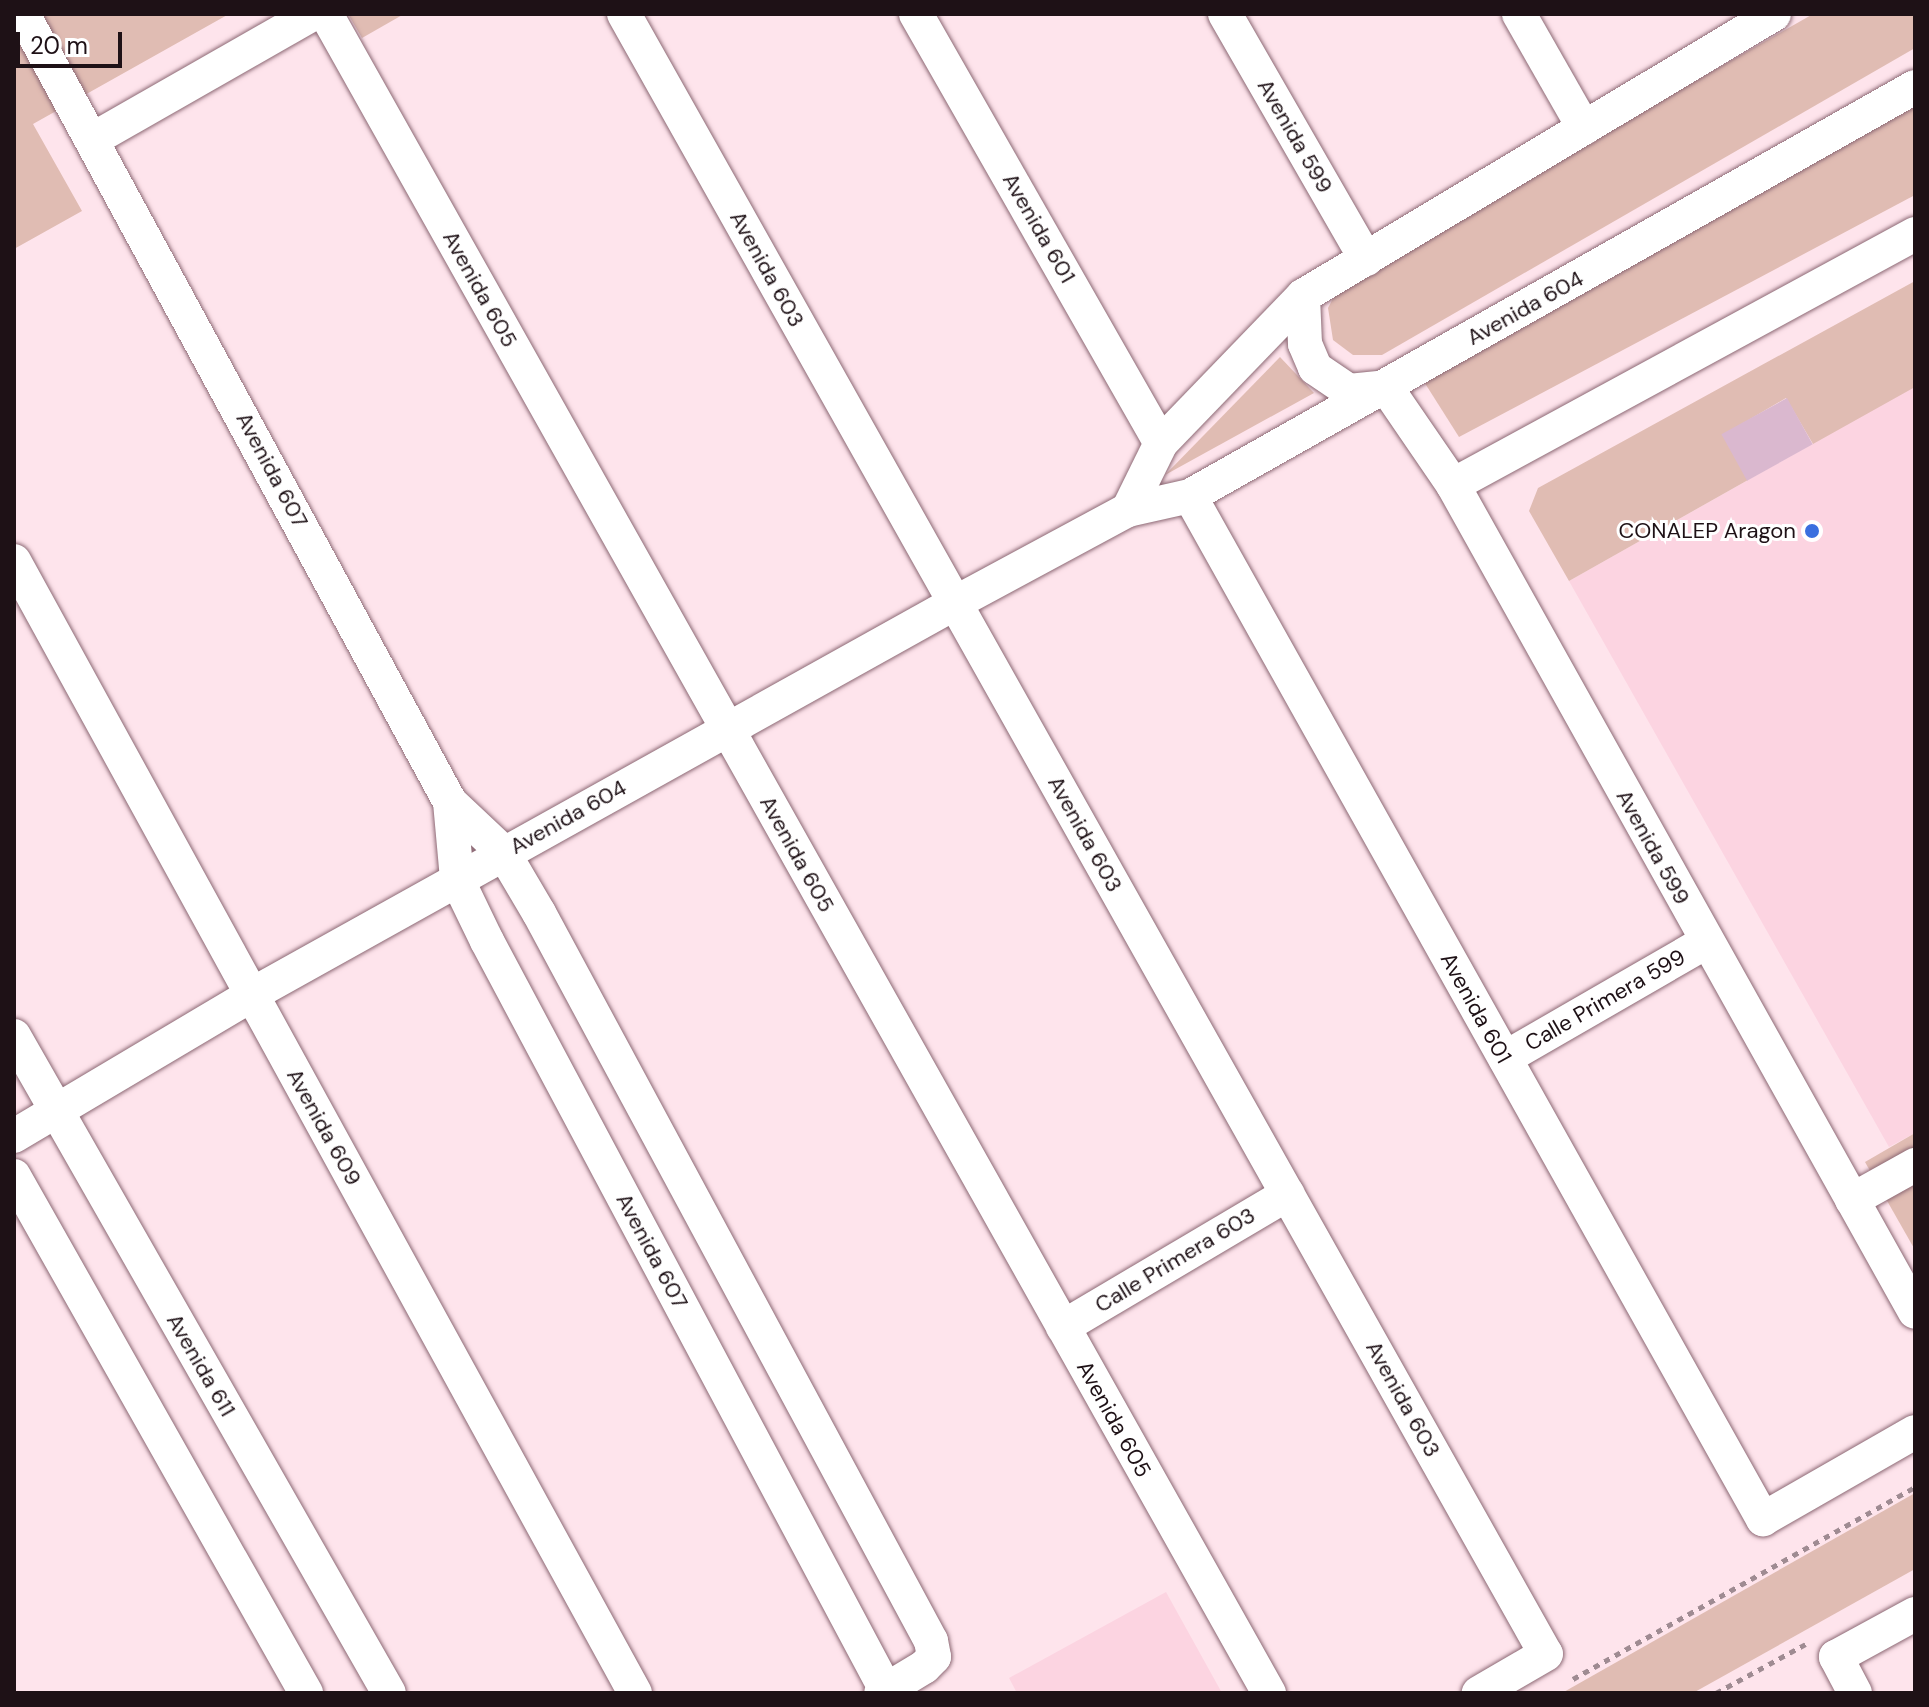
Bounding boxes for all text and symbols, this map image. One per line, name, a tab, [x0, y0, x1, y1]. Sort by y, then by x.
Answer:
scale bar	[20, 16, 126, 66]
text: 20 m	[30, 30, 88, 61]
street label: Avenida 599	[1252, 74, 1338, 198]
street label: Avenida 601	[997, 168, 1081, 288]
street label: Avenida 603	[724, 206, 810, 332]
street label: Avenida 605	[437, 226, 523, 352]
street label: Avenida 604	[1462, 265, 1588, 351]
street label: Avenida 607	[231, 408, 313, 532]
place label: CONALEP Aragon	[1619, 518, 1796, 544]
marker: CONALEP Aragon	[1803, 522, 1821, 540]
street label: Avenida 603	[1042, 771, 1128, 897]
street label: Avenida 604	[505, 774, 631, 860]
street label: Avenida 599	[1611, 785, 1695, 909]
street label: Avenida 605	[754, 791, 840, 917]
street label: Calle Primera 599	[1520, 943, 1690, 1057]
street label: Avenida 601	[1435, 948, 1517, 1068]
street label: Avenida 609	[281, 1064, 367, 1190]
street label: Avenida 607	[611, 1189, 693, 1313]
street label: Calle Primera 603	[1090, 1202, 1260, 1318]
street label: Avenida 611	[161, 1309, 241, 1421]
street label: Avenida 603	[1360, 1336, 1446, 1462]
street label: Avenida 605	[1071, 1356, 1157, 1482]

